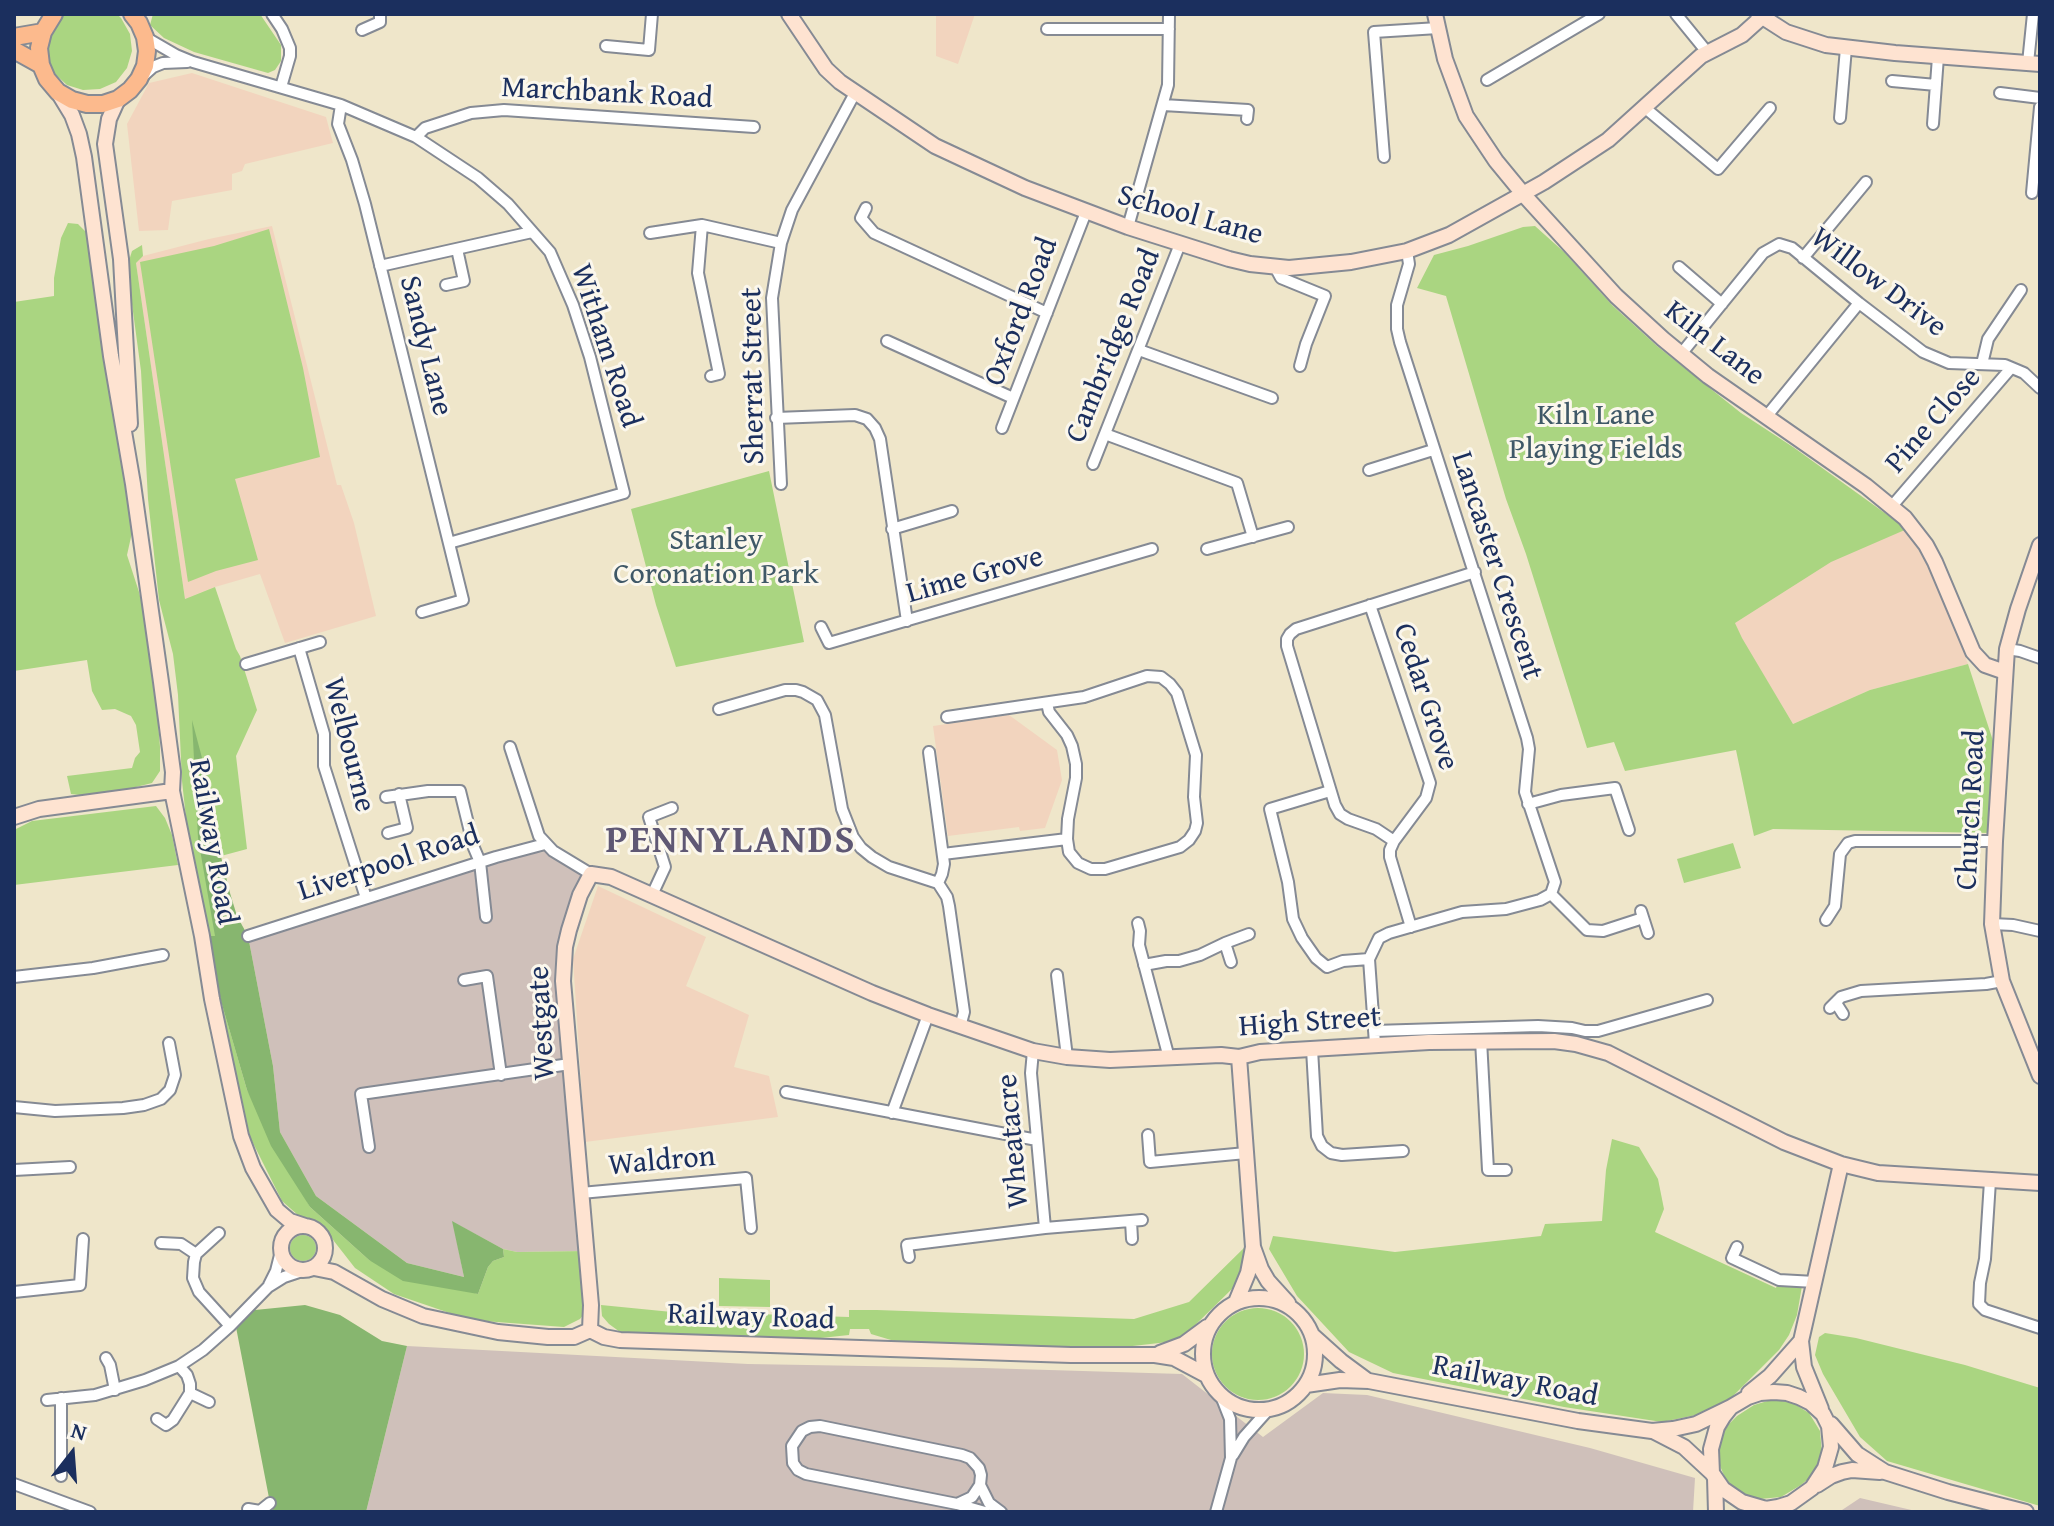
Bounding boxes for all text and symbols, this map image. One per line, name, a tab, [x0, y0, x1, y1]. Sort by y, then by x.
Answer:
street label: Marchbank Road	[500, 70, 714, 118]
street label: School Lane	[1113, 178, 1267, 254]
street label: Willow Drive	[1803, 220, 1953, 346]
street label: Oxford Road	[977, 233, 1067, 391]
street label: Cambridge Road	[1059, 244, 1169, 448]
street label: Witham Road	[562, 260, 648, 432]
street label: Sandy Lane	[390, 272, 460, 420]
street label: Sherrat Street	[734, 287, 774, 465]
street label: Kiln Lane	[1657, 294, 1771, 394]
street label: Pine Close	[1878, 361, 1990, 481]
park label: Kiln Lane Playing Fields	[1509, 398, 1683, 468]
street label: Lancaster Crescent	[1442, 447, 1550, 685]
park label: Stanley Coronation Park	[613, 523, 819, 594]
street label: Lime Grove	[902, 539, 1048, 613]
street label: Cedar Grove	[1384, 619, 1466, 775]
street label: Welbourne	[314, 674, 382, 816]
street label: Church Road	[1950, 729, 1994, 891]
street label: Railway Road	[180, 756, 244, 928]
street label: Liverpool Road	[294, 818, 484, 910]
district label: PENNYLANDS	[606, 819, 856, 865]
street label: Westgate	[522, 965, 564, 1081]
street label: High Street	[1238, 1000, 1382, 1046]
street label: Wheatacre	[990, 1072, 1038, 1210]
street label: Waldron	[607, 1139, 717, 1185]
street label: Railway Road	[667, 1297, 835, 1339]
street label: Railway Road	[1429, 1348, 1601, 1416]
north arrow	[32, 1414, 112, 1494]
text: N	[67, 1414, 91, 1449]

